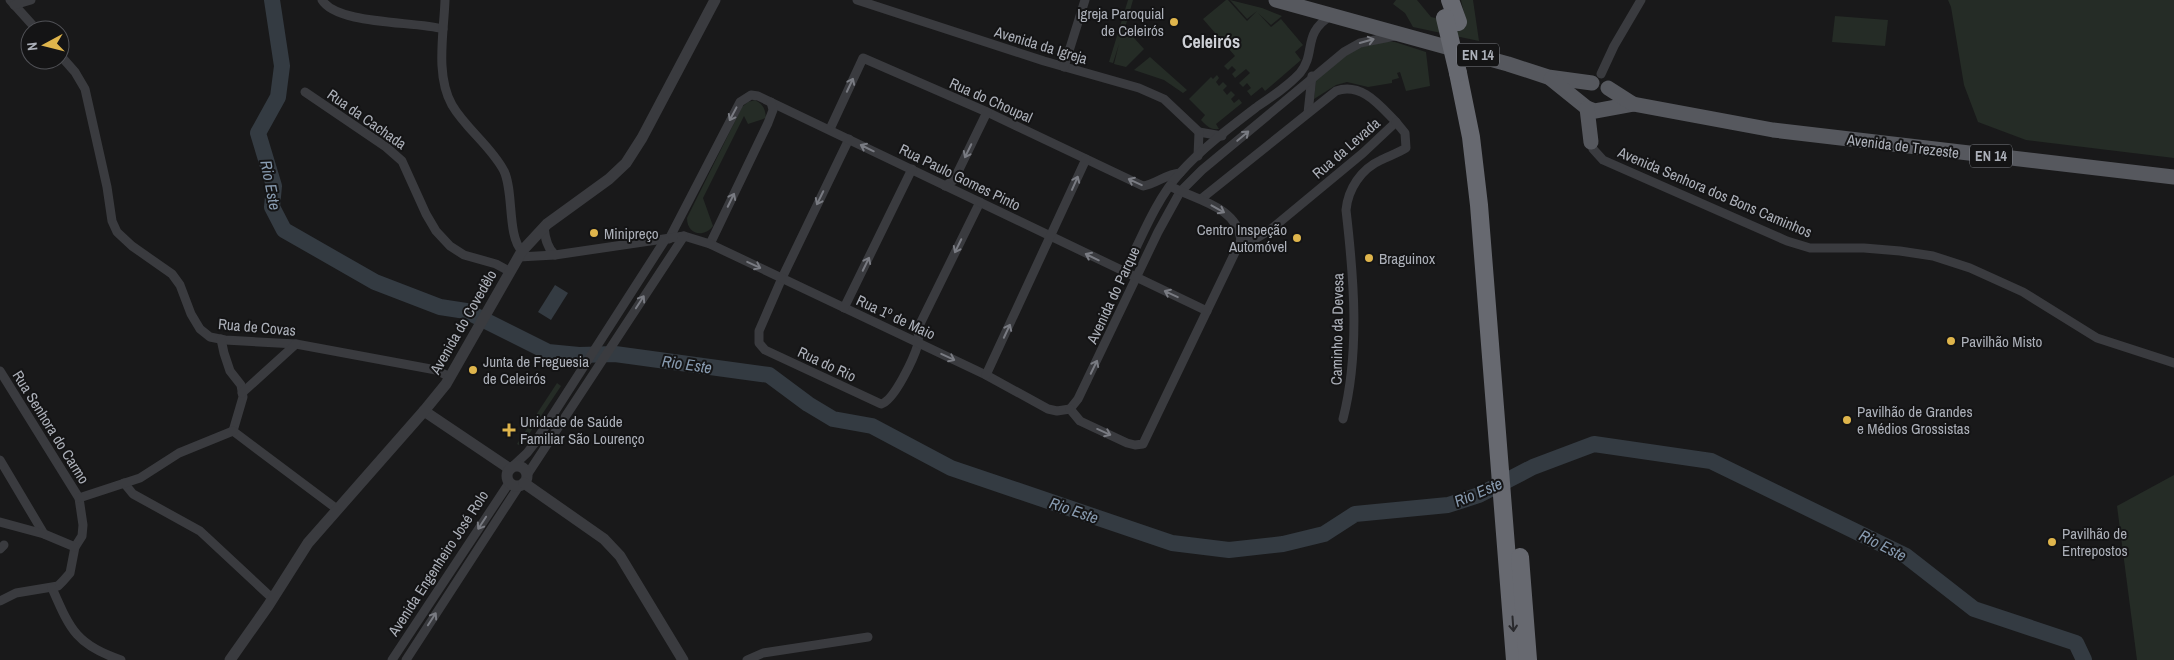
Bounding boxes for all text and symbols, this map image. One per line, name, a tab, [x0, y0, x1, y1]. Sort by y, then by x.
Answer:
place label: Igreja Paroquial de Celeirós	[1077, 3, 1164, 41]
marker: Igreja Paroquial de Celeirós	[1168, 16, 1180, 28]
north arrow	[20, 20, 70, 70]
street label: Avenida da Igreja	[991, 21, 1090, 69]
district label: Celeirós	[1182, 29, 1240, 54]
one-way arrow	[1358, 36, 1374, 45]
text: N	[23, 41, 42, 52]
road number: EN 14	[1457, 44, 1499, 66]
street label: Rua do Choupal	[946, 72, 1036, 128]
one-way arrow	[846, 78, 856, 93]
street label: Rua da Cachada	[323, 84, 411, 154]
one-way arrow	[728, 106, 737, 121]
street label: Rua da Levada	[1308, 113, 1384, 183]
street label: Avenida de Trezeste	[1845, 129, 1960, 163]
one-way arrow	[1236, 131, 1249, 142]
street label: Rua Paulo Gomes Pinto	[896, 138, 1024, 216]
street label: Avenida Senhora dos Bons Caminhos	[1614, 141, 1815, 243]
one-way arrow	[860, 142, 875, 152]
one-way arrow	[963, 143, 972, 158]
road number: EN 14	[1970, 144, 2012, 168]
water label: Rio Este	[255, 158, 287, 212]
one-way arrow	[1071, 176, 1080, 191]
one-way arrow	[1128, 177, 1143, 186]
one-way arrow	[815, 190, 825, 205]
one-way arrow	[727, 193, 736, 208]
one-way arrow	[1210, 204, 1224, 214]
place label: Centro Inspeção Automóvel	[1197, 219, 1287, 257]
place label: Minipreço	[604, 223, 659, 244]
marker: Minipreço	[588, 227, 600, 239]
marker: Centro Inspeção Automóvel	[1291, 232, 1303, 244]
one-way arrow	[953, 238, 962, 253]
street label: Avenida do Parque	[1081, 243, 1145, 348]
place label: Braguinox	[1379, 248, 1436, 269]
one-way arrow	[1085, 252, 1100, 261]
marker: Braguinox	[1363, 252, 1375, 264]
one-way arrow	[861, 257, 871, 272]
one-way arrow	[746, 260, 761, 270]
street label: Avenida do Covedêlo	[424, 266, 502, 379]
street label: Caminho da Devesa	[1326, 273, 1348, 385]
street label: Rua 1º de Maio	[853, 289, 939, 345]
one-way arrow	[1164, 289, 1179, 299]
one-way arrow	[635, 296, 645, 310]
street label: Rua de Covas	[217, 313, 297, 341]
one-way arrow	[1003, 324, 1012, 339]
place label: Pavilhão Misto	[1961, 331, 2043, 352]
marker: Pavilhão Misto	[1945, 335, 1957, 347]
street label: Rua do Rio	[794, 341, 860, 387]
water label: Rio Este	[661, 350, 713, 378]
place label: Junta de Freguesia de Celeirós	[483, 351, 589, 389]
one-way arrow	[940, 353, 955, 362]
one-way arrow	[1089, 360, 1099, 375]
marker: Junta de Freguesia de Celeirós	[467, 364, 479, 376]
street label: Rua Senhora do Carmo	[8, 366, 94, 488]
place label: Pavilhão de Grandes e Médios Grossistas	[1857, 401, 1973, 439]
place label: Unidade de Saúde Familiar São Lourenço	[520, 411, 645, 449]
marker: Pavilhão de Grandes e Médios Grossistas	[1841, 414, 1853, 426]
marker: Unidade de Saúde Familiar São Lourenço	[502, 423, 516, 437]
one-way arrow	[1096, 428, 1111, 438]
water label: Rio Este	[1451, 472, 1505, 512]
street label: Avenida Engenheiro José Rolo	[382, 486, 493, 641]
water label: Rio Este	[1047, 491, 1101, 529]
one-way arrow	[477, 516, 487, 530]
place label: Pavilhão de Entrepostos	[2062, 523, 2128, 561]
water label: Rio Este	[1856, 524, 1910, 566]
marker: Pavilhão de Entrepostos	[2046, 536, 2058, 548]
one-way arrow	[427, 612, 437, 626]
one-way arrow	[1508, 616, 1517, 632]

